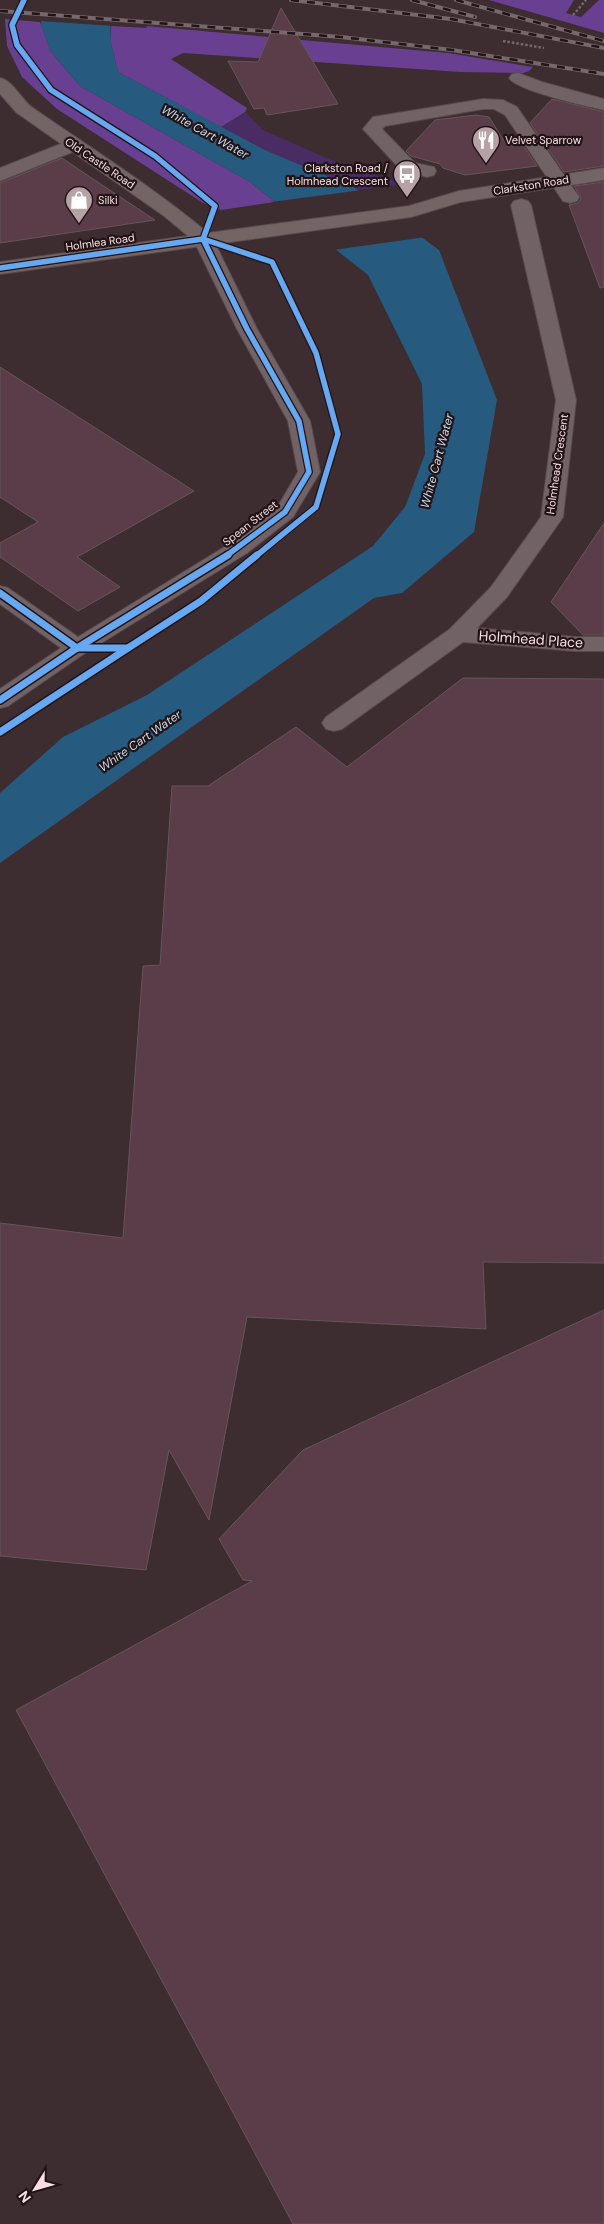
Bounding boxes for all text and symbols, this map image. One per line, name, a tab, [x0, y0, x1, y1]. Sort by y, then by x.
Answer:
water label: White Cart Water	[159, 101, 252, 163]
restaurant icon: Velvet Sparrow	[471, 125, 501, 164]
place label: Velvet Sparrow	[505, 133, 582, 147]
street label: Old Castle Road	[62, 134, 138, 192]
bus stop icon: Clarkston Road / Holmhead Crescent	[392, 159, 422, 198]
place label: Clarkston Road / Holmhead Crescent	[287, 161, 388, 188]
street label: Clarkston Road	[492, 172, 570, 198]
shop icon: Silki	[64, 185, 94, 224]
place label: Silki	[98, 193, 118, 207]
street label: Holmlea Road	[65, 230, 135, 254]
water label: White Cart Water	[417, 411, 457, 510]
street label: Holmhead Crescent	[543, 413, 571, 515]
street label: Spean Street	[220, 497, 280, 549]
street label: Holmhead Place	[478, 626, 584, 652]
water label: White Cart Water	[96, 706, 185, 775]
north arrow	[10, 2164, 60, 2214]
text: N	[14, 2187, 35, 2206]

